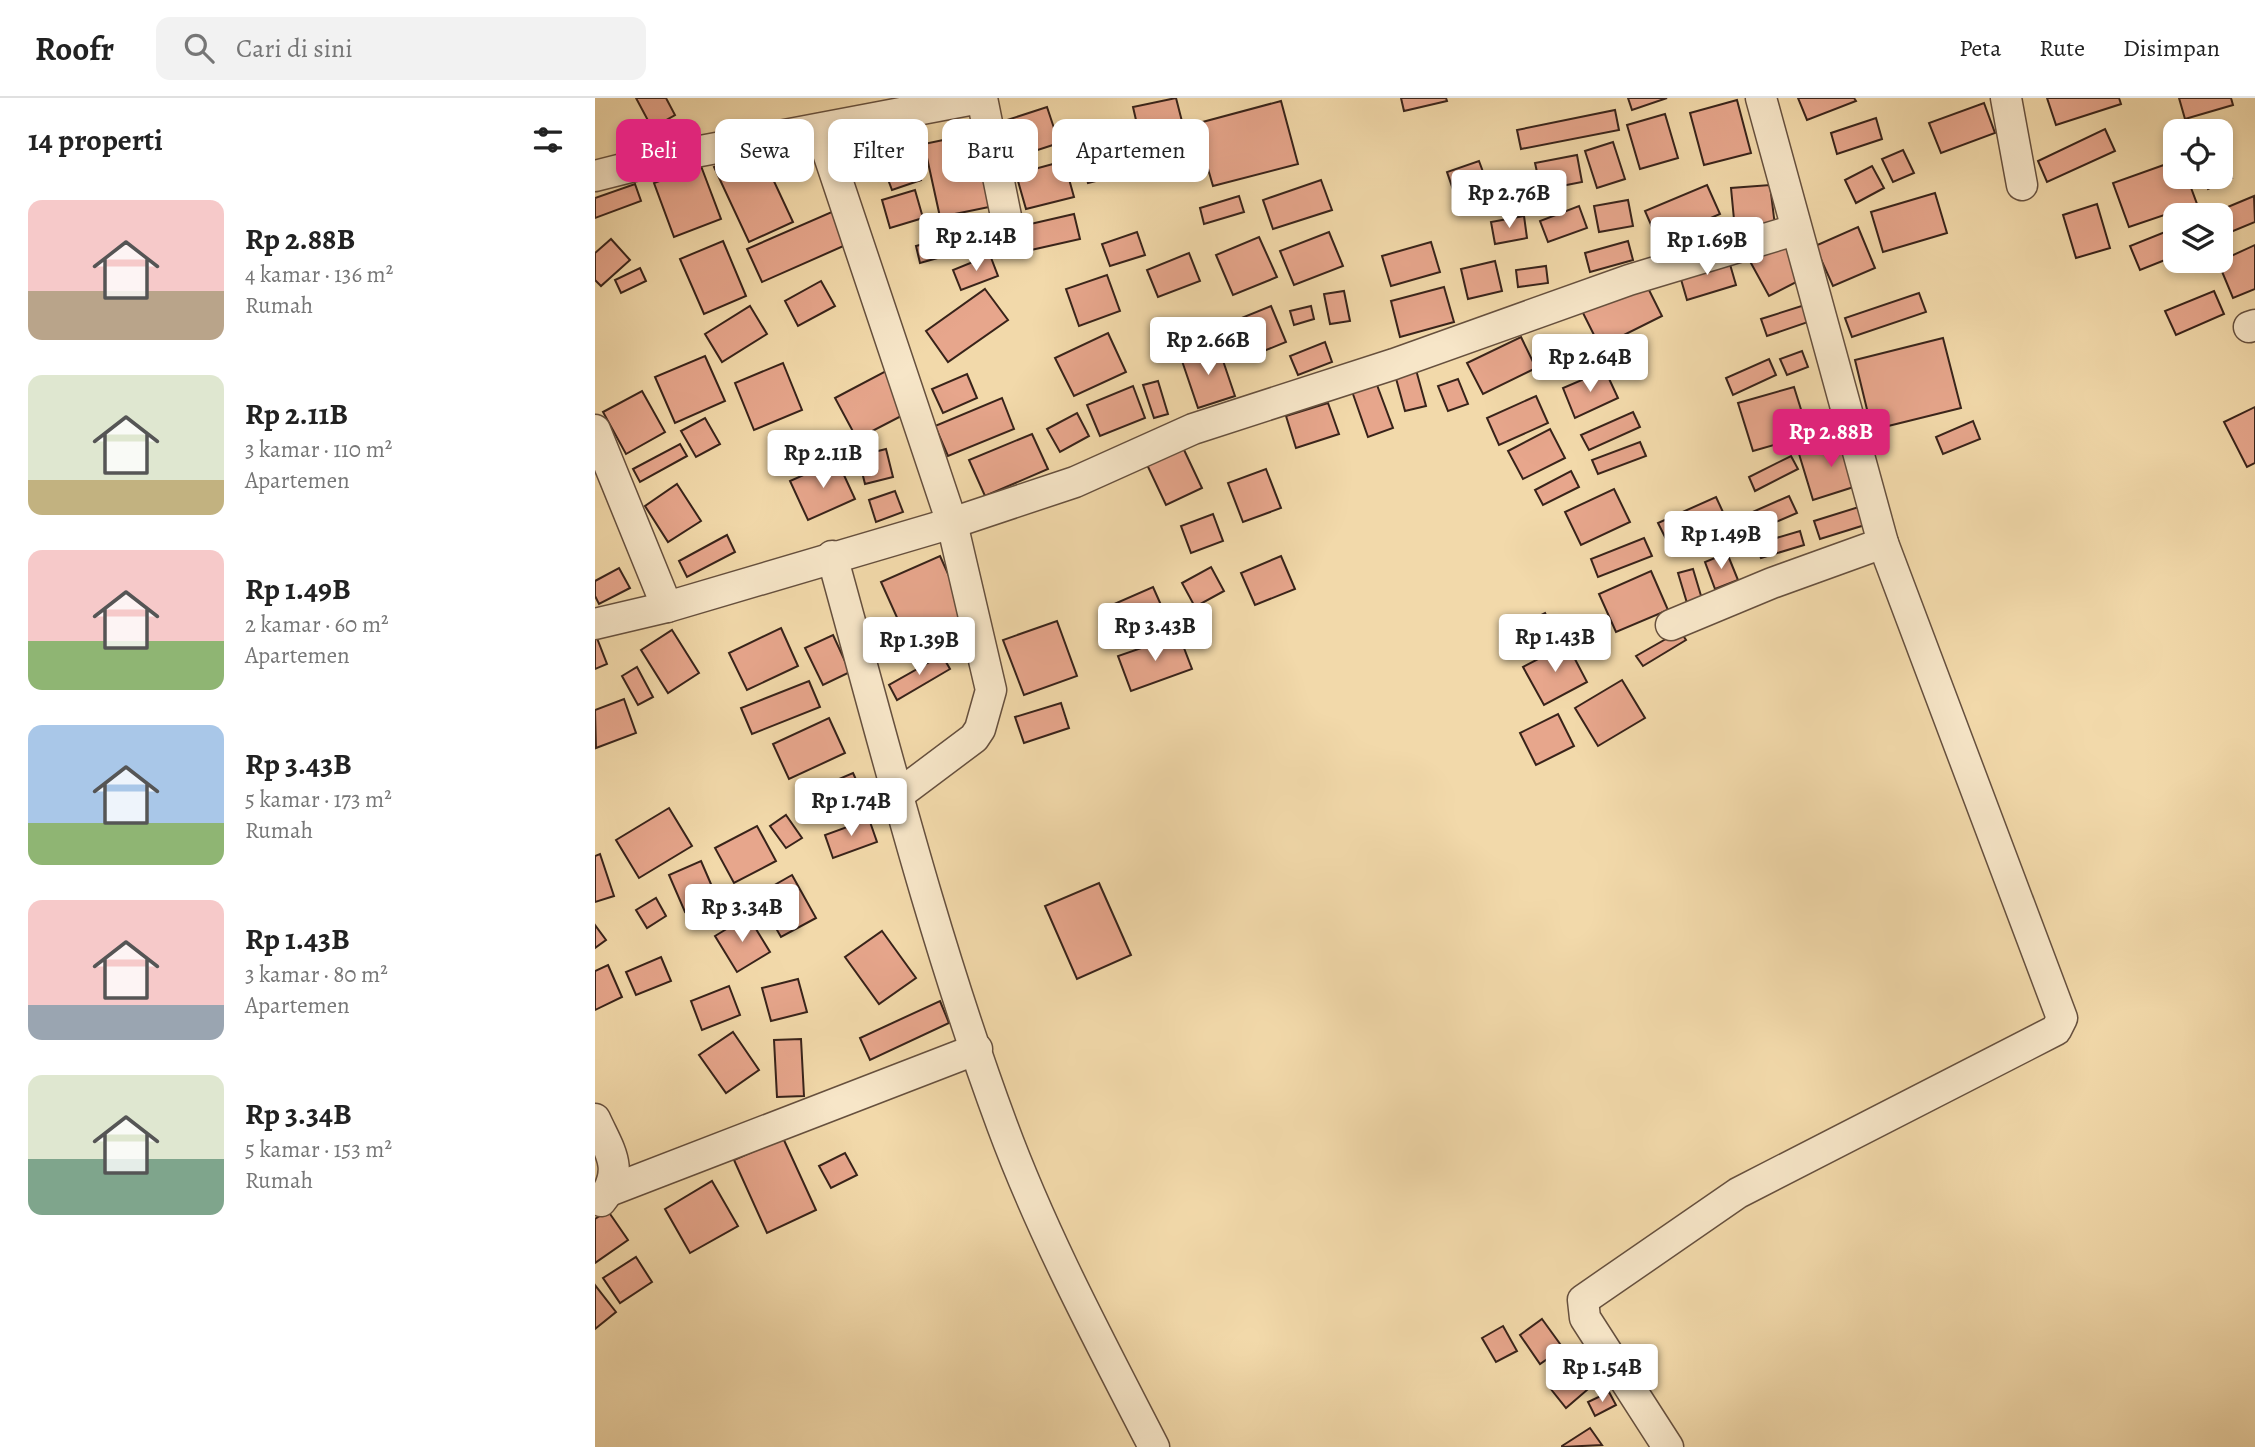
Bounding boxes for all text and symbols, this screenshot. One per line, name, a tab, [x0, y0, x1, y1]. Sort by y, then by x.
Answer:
search box	[156, 17, 646, 80]
text: Roofr	[35, 26, 114, 71]
icon: search	[180, 29, 218, 67]
text: Cari di sini	[236, 31, 353, 66]
text: Peta	[1959, 32, 2001, 64]
text: Rute	[2039, 32, 2085, 64]
text: Disimpan	[2123, 32, 2220, 64]
chip: Beli	[616, 119, 701, 182]
chip: Sewa	[715, 119, 814, 182]
chip: Filter	[828, 119, 928, 182]
chip: Baru	[942, 119, 1038, 182]
chip: Apartemen	[1052, 119, 1209, 182]
map controls	[2163, 119, 2233, 273]
button: locate	[2163, 119, 2233, 189]
text: 14 properti	[28, 120, 163, 160]
icon: filters	[529, 121, 567, 159]
pin: Rp 2.76B	[1437, 170, 1581, 230]
text: Rp 2.76B	[1467, 177, 1551, 208]
button: layers	[2163, 203, 2233, 273]
pin: Rp 2.14B	[904, 214, 1048, 273]
pin: Rp 1.69B	[1635, 218, 1779, 277]
text: Rp 2.88B	[245, 219, 355, 259]
text: Rp 2.14B	[935, 220, 1017, 251]
text: Rp 1.69B	[1666, 224, 1748, 255]
icon: home	[84, 228, 168, 312]
text: 4 kamar · 136 m²	[245, 259, 393, 290]
text: Rumah	[245, 290, 313, 321]
pin: Rp 2.66B	[1136, 317, 1280, 377]
text: Rp 2.66B	[1166, 324, 1250, 355]
pin: Rp 2.64B	[1518, 334, 1662, 394]
text: Rp 2.64B	[1548, 341, 1632, 372]
text: Rp 2.11B	[245, 394, 348, 434]
icon: home	[84, 403, 168, 487]
pin: Rp 2.88B	[1759, 410, 1903, 469]
text: Rp 2.88B	[1789, 416, 1873, 447]
pin: Rp 2.11B	[751, 430, 895, 490]
text: 3 kamar · 110 m²	[245, 434, 392, 465]
text: Rp 2.11B	[784, 437, 862, 468]
text: Apartemen	[245, 465, 350, 496]
pin: Rp 1.49B	[1649, 512, 1793, 571]
text: Rp 1.49B	[1680, 518, 1762, 549]
text: Rp 1.49B	[245, 569, 351, 609]
icon: home	[84, 578, 168, 662]
pin: Rp 3.43B	[1083, 603, 1227, 663]
text: 2 kamar · 60 m²	[245, 609, 389, 640]
text: Rp 3.43B	[1114, 610, 1196, 641]
pin: Rp 1.43B	[1483, 614, 1627, 674]
pin: Rp 1.39B	[847, 618, 991, 677]
text: Rp 1.43B	[1515, 621, 1595, 652]
text: Rp 1.39B	[879, 624, 959, 655]
text: Apartemen	[245, 640, 350, 671]
text: Rp 3.43B	[245, 744, 352, 784]
icon: home	[84, 753, 168, 837]
pin: Rp 1.74B	[779, 778, 923, 838]
text: 5 kamar · 173 m²	[245, 784, 392, 815]
text: Rp 1.74B	[811, 785, 891, 816]
text: Rumah	[245, 815, 313, 846]
pin: Rp 3.34B	[670, 884, 814, 944]
text: Rp 3.34B	[701, 891, 783, 922]
text: Rp 1.43B	[245, 919, 350, 959]
icon: home	[84, 928, 168, 1012]
text: 3 kamar · 80 m²	[245, 959, 388, 990]
text: Apartemen	[245, 990, 350, 1021]
text: Rp 3.34B	[245, 1094, 352, 1134]
icon: home	[84, 1103, 168, 1187]
text: 5 kamar · 153 m²	[245, 1134, 392, 1165]
text: Rumah	[245, 1165, 313, 1196]
pin: Rp 1.54B	[1530, 1344, 1674, 1404]
text: Rp 1.54B	[1562, 1351, 1642, 1382]

